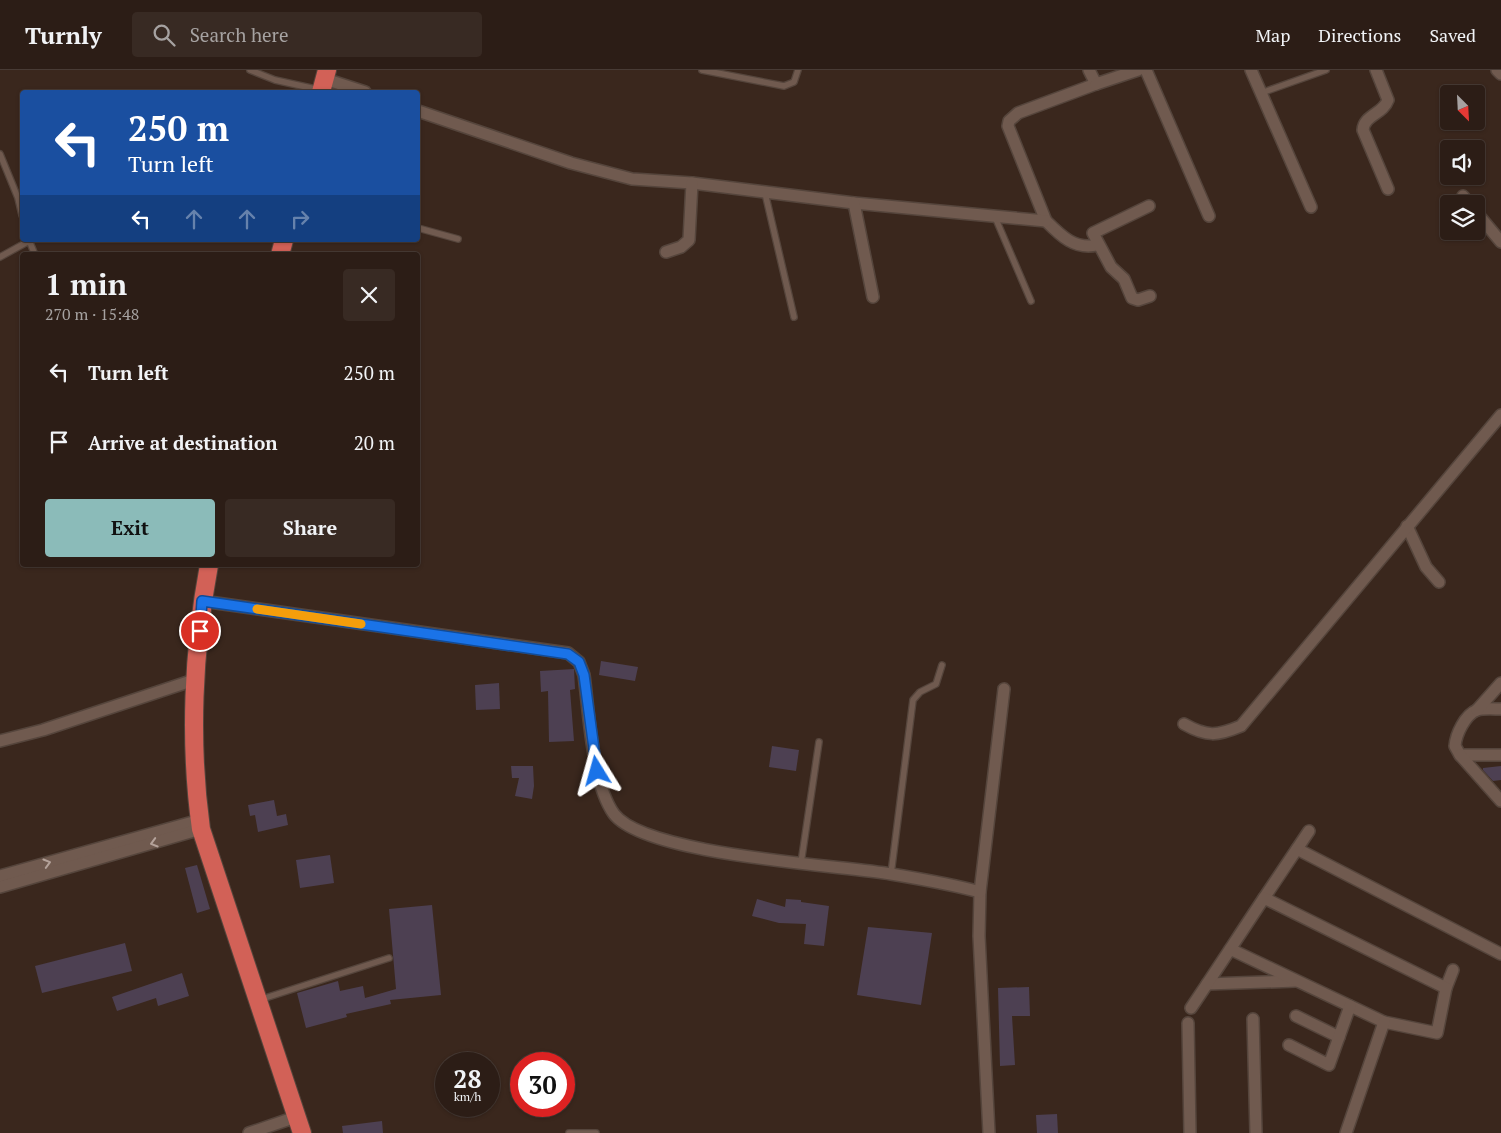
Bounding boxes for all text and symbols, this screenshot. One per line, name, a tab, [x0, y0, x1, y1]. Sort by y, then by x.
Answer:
search box	[132, 12, 482, 57]
text: Turnly	[25, 19, 102, 51]
icon: search	[150, 21, 178, 49]
text: Search here	[190, 22, 288, 47]
text: Map	[1255, 23, 1290, 47]
text: Directions	[1318, 23, 1401, 47]
text: Saved	[1429, 23, 1476, 47]
north arrow	[1440, 85, 1485, 130]
map controls	[1440, 85, 1485, 240]
text: 250 m	[128, 105, 229, 151]
icon: left	[45, 110, 110, 175]
button: sound	[1440, 140, 1485, 185]
text: Turn left	[128, 149, 214, 178]
button: layers	[1440, 195, 1485, 240]
icon: left	[127, 205, 155, 233]
icon: ahead	[180, 205, 208, 233]
icon: ahead	[233, 205, 261, 233]
icon: right	[286, 205, 314, 233]
text: 1 min	[45, 264, 127, 304]
button: close	[343, 269, 395, 321]
text: 270 m · 15:48	[45, 303, 139, 325]
icon: left	[45, 358, 73, 386]
text: Turn left	[88, 360, 169, 385]
text: 250 m	[344, 360, 395, 385]
icon: arrive	[45, 428, 73, 456]
text: Arrive at destination	[88, 430, 277, 455]
text: 20 m	[354, 430, 395, 455]
button: Exit	[45, 499, 215, 557]
button: Share	[225, 499, 395, 557]
pin	[179, 610, 221, 652]
icon: arrive	[186, 617, 214, 645]
position arrow	[570, 744, 622, 796]
one-way arrow	[151, 837, 159, 847]
one-way arrow	[43, 858, 51, 869]
speed limit sign: 30	[510, 1052, 575, 1117]
text: 28	[453, 1062, 482, 1095]
text: km/h	[454, 1089, 481, 1104]

